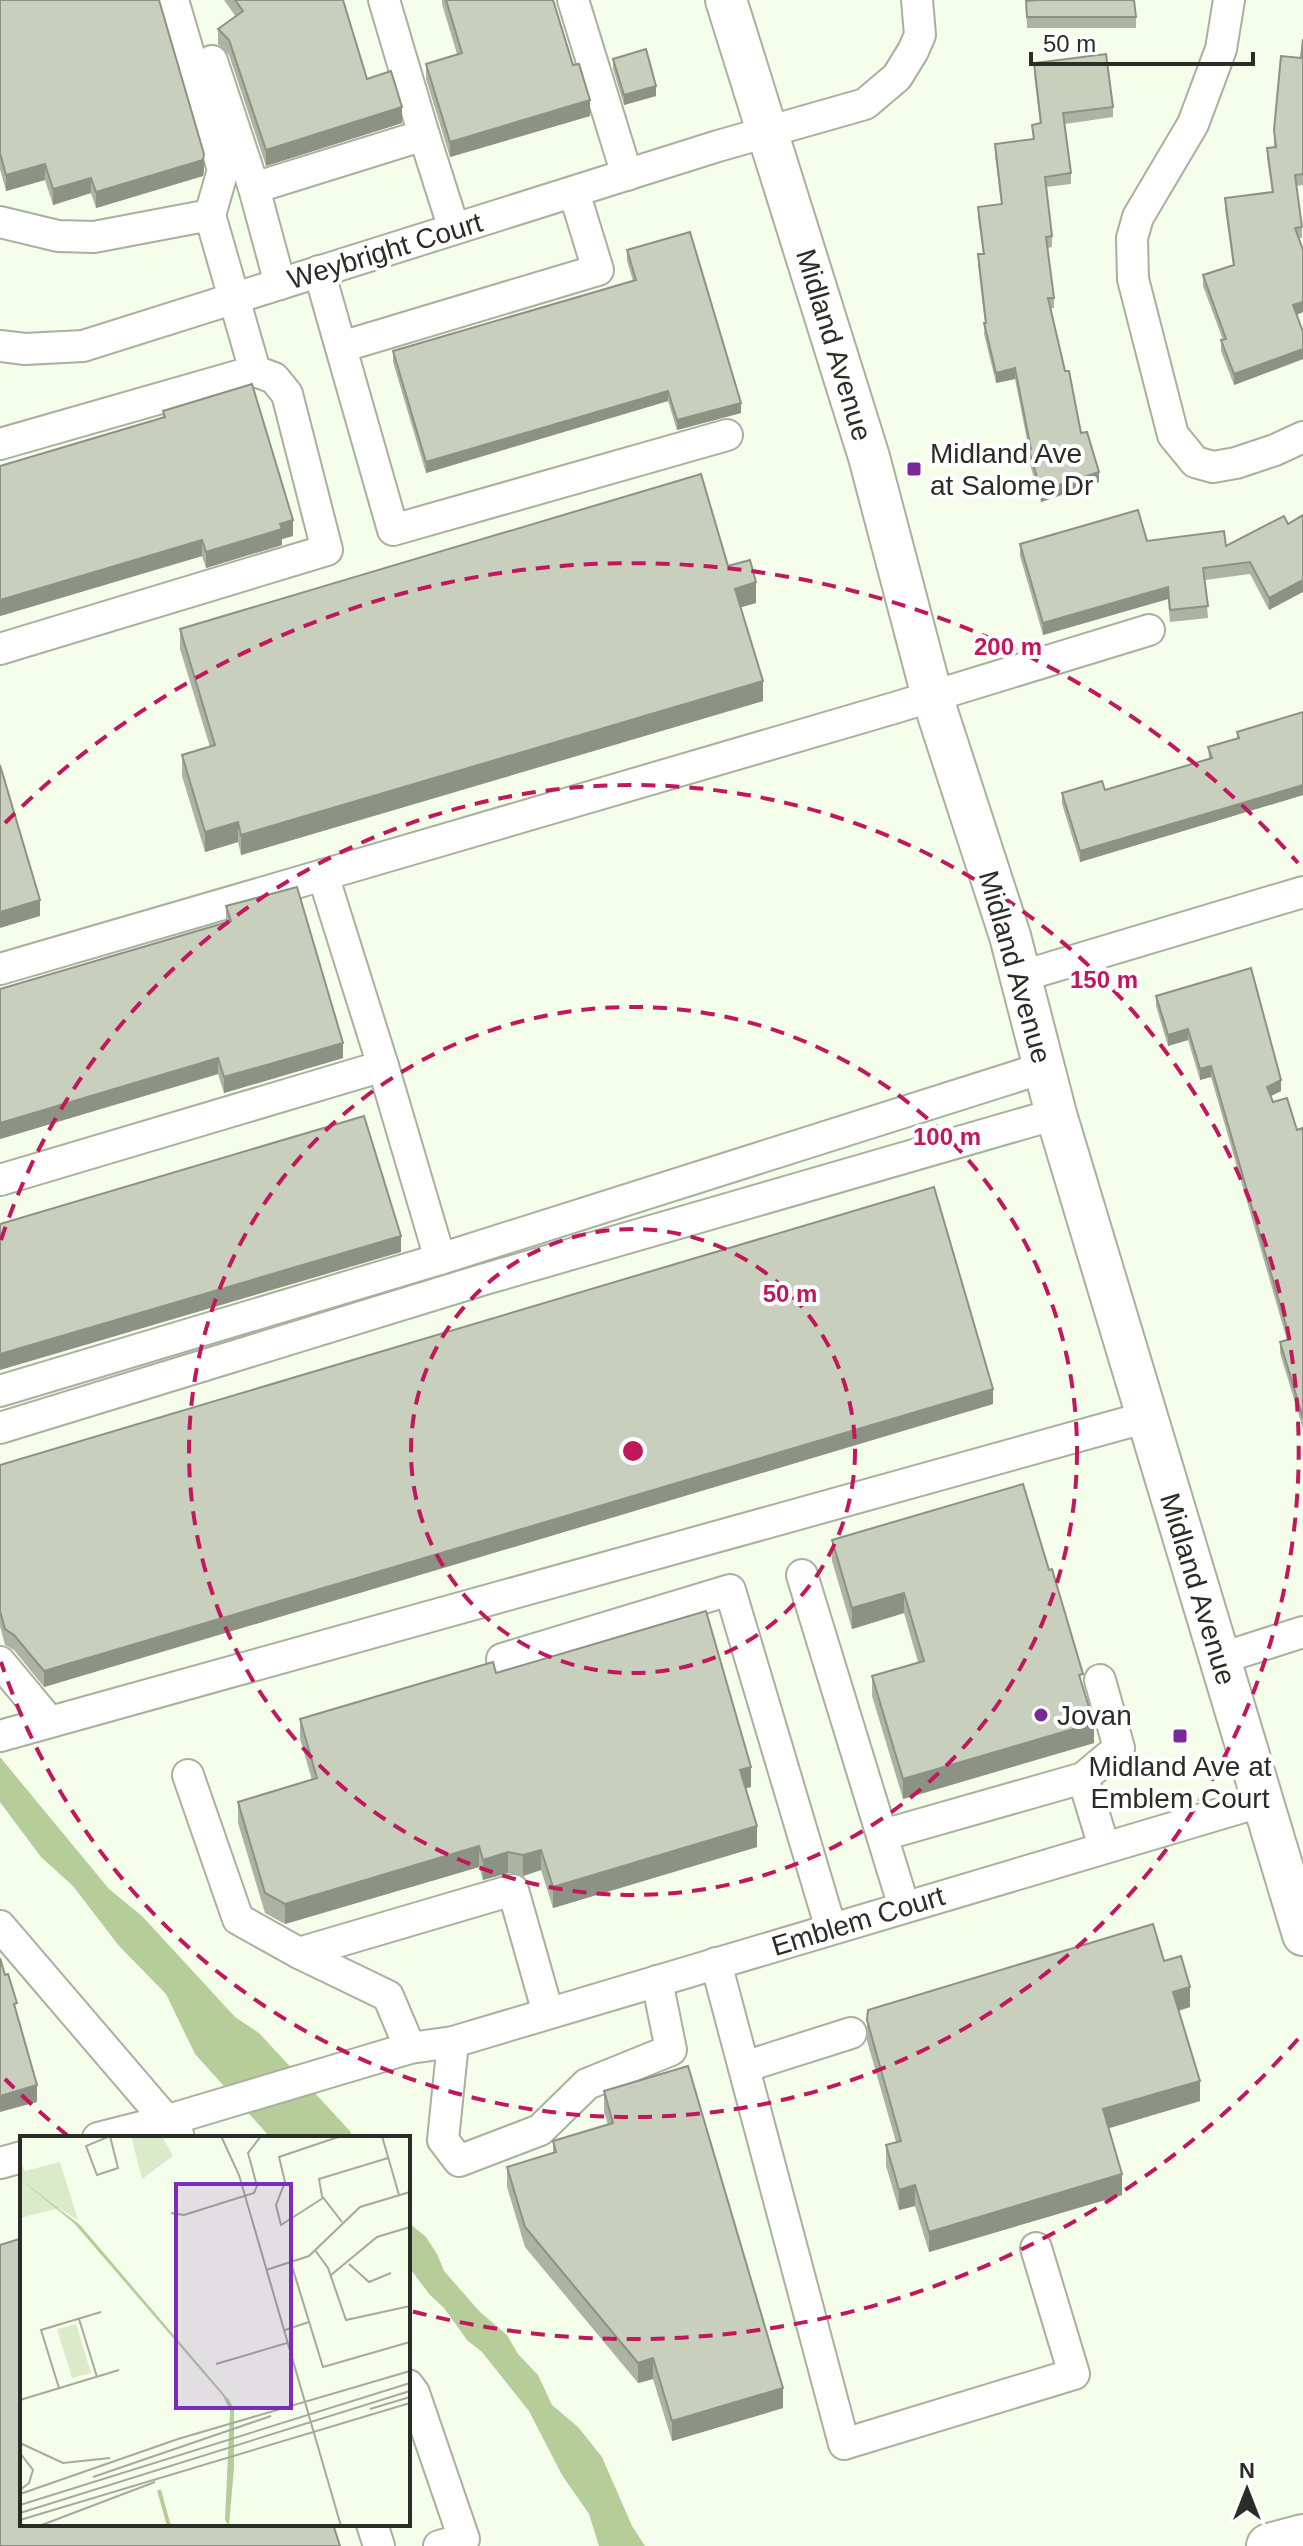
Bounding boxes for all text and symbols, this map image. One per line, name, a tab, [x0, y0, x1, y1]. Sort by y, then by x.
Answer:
scale bar	[1031, 16, 1253, 66]
text: 50 m	[1043, 30, 1096, 57]
street label: Weybright Court	[284, 207, 486, 295]
street label: Midland Avenue	[790, 245, 878, 445]
place label: Midland Ave at Salome Dr	[930, 438, 1093, 501]
marker: Midland Ave at Salome Dr	[905, 460, 923, 478]
text: 200 m	[974, 633, 1042, 660]
street label: Midland Avenue	[973, 867, 1057, 1067]
text: 150 m	[1070, 966, 1138, 993]
text: 100 m	[913, 1123, 981, 1150]
text: 50 m	[763, 1280, 817, 1307]
centre of rings	[619, 1437, 647, 1465]
street label: Midland Avenue	[1154, 1489, 1242, 1689]
place label: Jovan	[1057, 1700, 1132, 1731]
marker: Jovan	[1032, 1706, 1050, 1724]
marker: Midland Ave at Emblem Court	[1171, 1727, 1189, 1745]
place label: Midland Ave at Emblem Court	[1088, 1751, 1272, 1814]
street label: Emblem Court	[768, 1880, 948, 1962]
inset map	[20, 2136, 410, 2526]
north arrow	[1207, 2450, 1287, 2530]
text: N	[1239, 2458, 1255, 2483]

